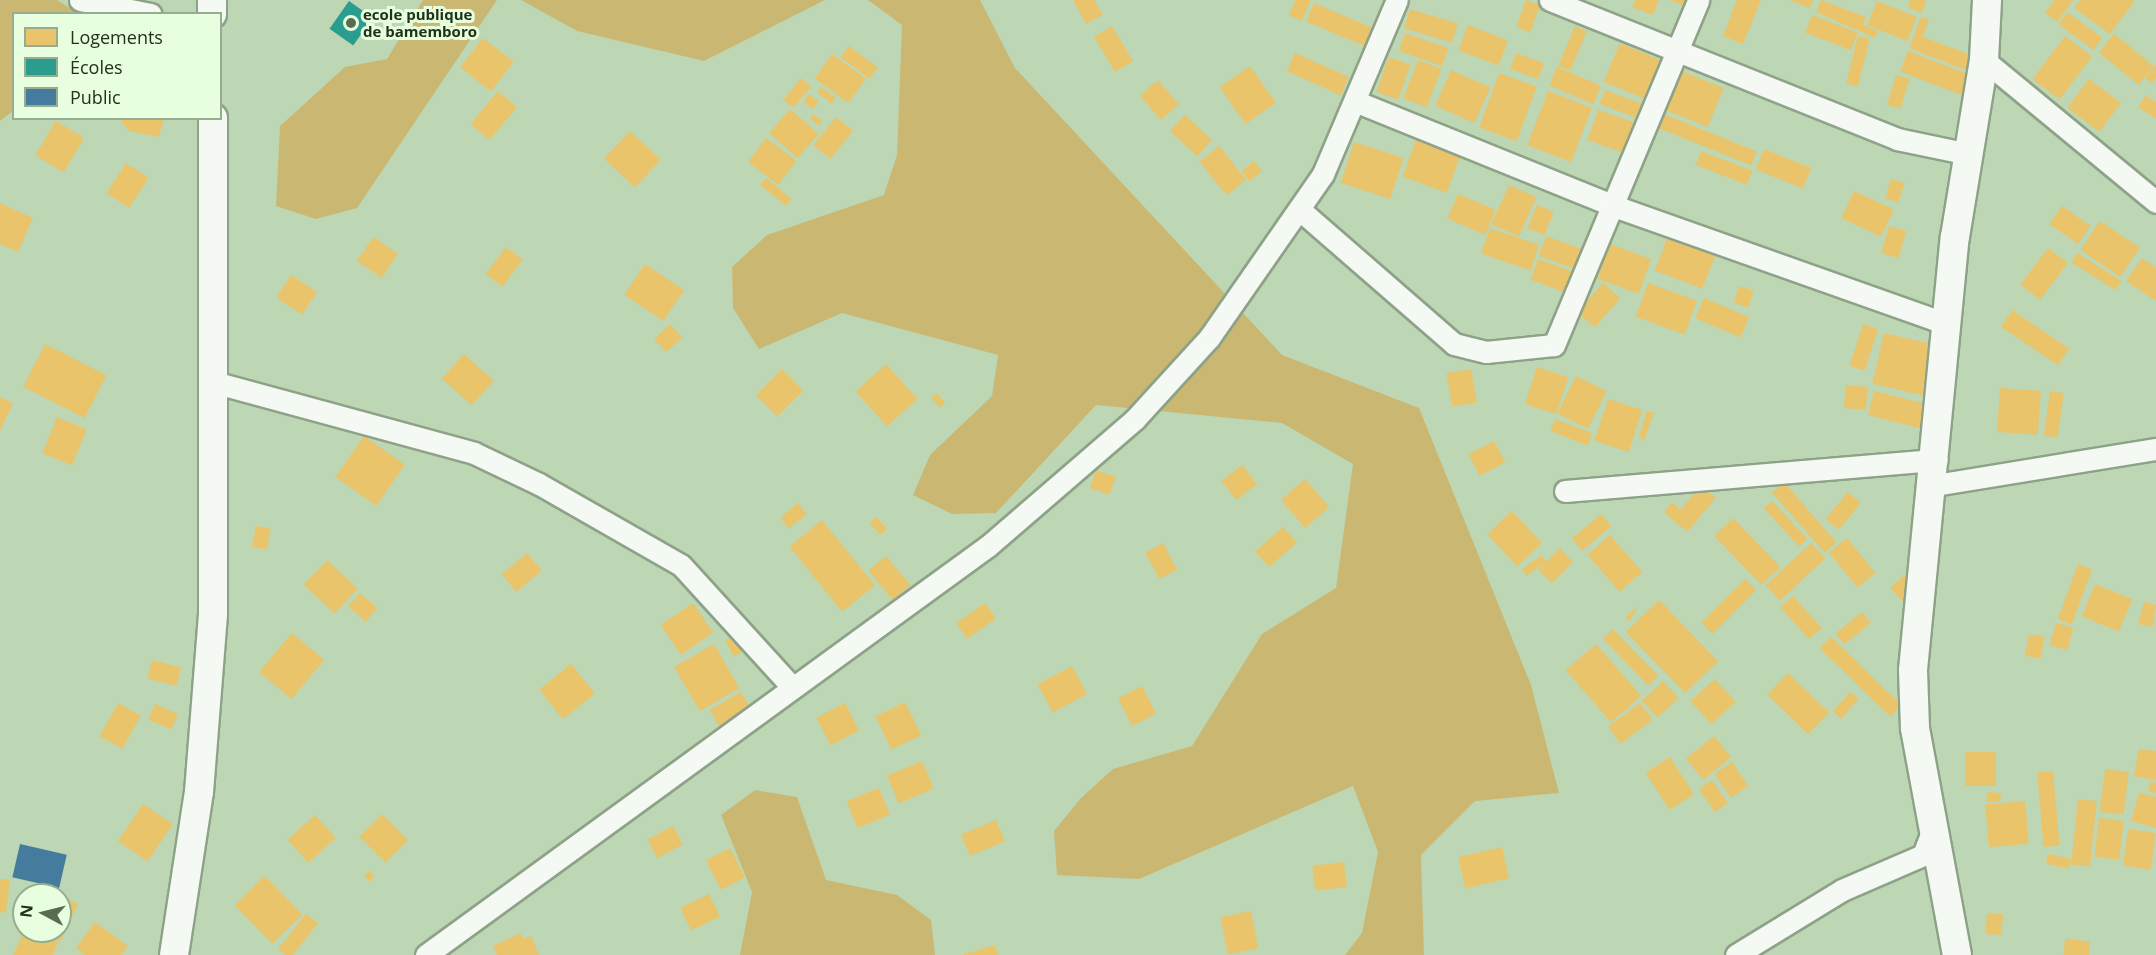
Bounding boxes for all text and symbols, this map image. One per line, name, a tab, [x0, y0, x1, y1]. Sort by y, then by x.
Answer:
place label: ecole publique de bamemboro	[363, 5, 477, 40]
legend	[12, 12, 222, 120]
marker: ecole publique de bamemboro	[344, 16, 358, 30]
text: Logements	[70, 25, 163, 49]
text: Écoles	[70, 55, 123, 79]
text: Public	[70, 85, 121, 109]
north arrow	[12, 883, 72, 943]
text: N	[14, 903, 38, 919]

